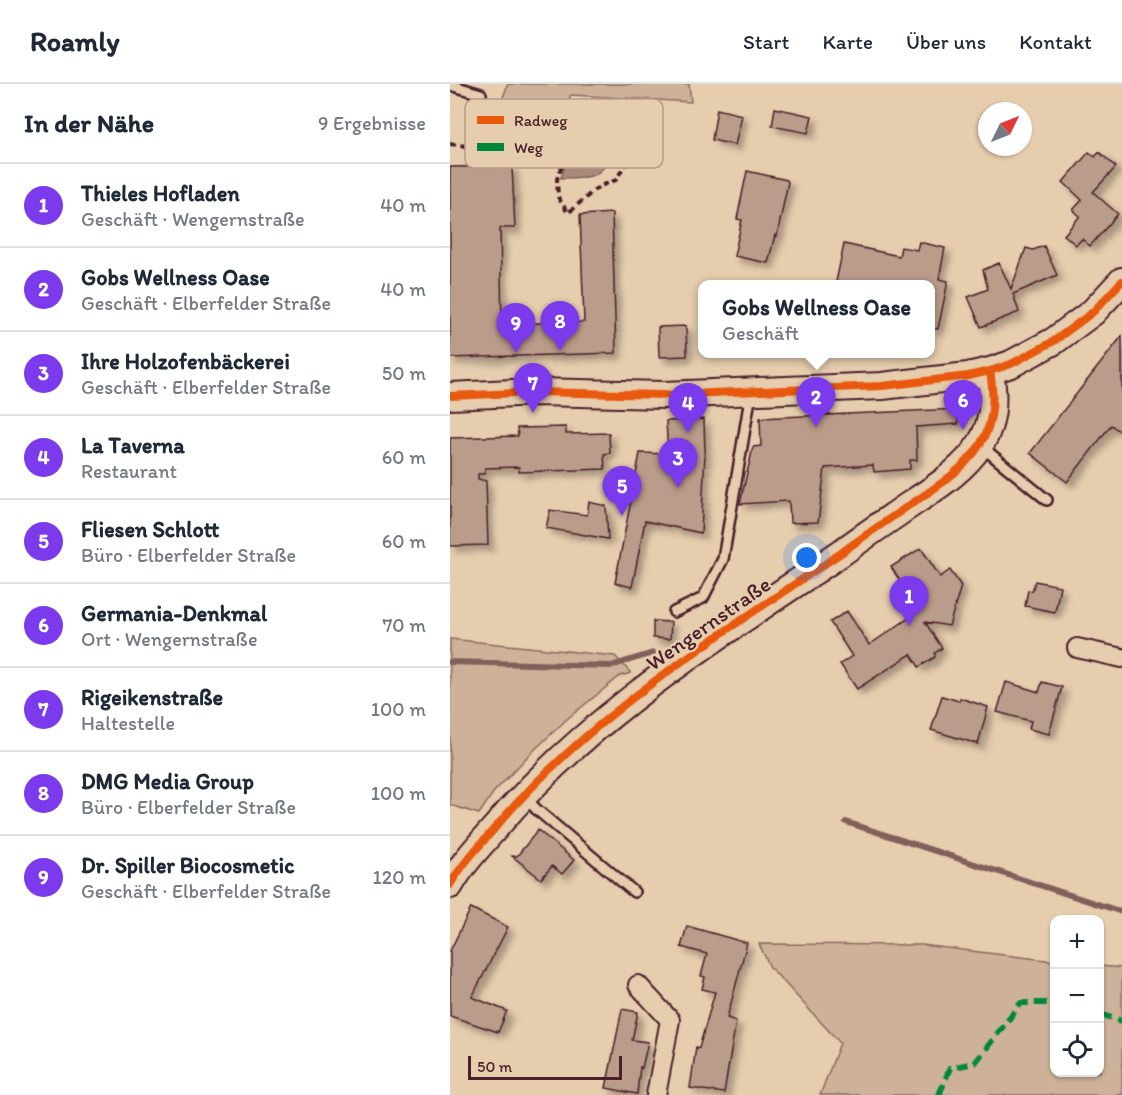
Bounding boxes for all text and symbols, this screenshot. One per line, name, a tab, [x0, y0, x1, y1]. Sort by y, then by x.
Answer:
text: Roamly	[30, 24, 120, 58]
text: Start	[743, 29, 789, 54]
text: Karte	[822, 29, 873, 54]
text: Über uns	[906, 29, 986, 54]
text: Kontakt	[1019, 29, 1092, 54]
legend	[465, 99, 663, 168]
north arrow	[978, 102, 1032, 156]
text: In der Nähe	[24, 107, 154, 139]
text: 9 Ergebnisse	[318, 111, 426, 135]
text: Radweg	[514, 111, 568, 130]
text: Weg	[514, 138, 544, 157]
text: Thieles Hofladen	[81, 180, 240, 207]
text: 1	[39, 193, 48, 217]
text: 40 m	[380, 193, 426, 217]
text: Geschäft · Wengernstraße	[81, 207, 305, 231]
text: Gobs Wellness Oase	[81, 264, 270, 291]
text: 2	[38, 277, 49, 301]
text: 40 m	[380, 277, 426, 301]
popup	[698, 280, 935, 358]
text: Geschäft · Elberfelder Straße	[81, 291, 331, 315]
text: Gobs Wellness Oase	[722, 294, 911, 321]
pin: 8	[540, 302, 580, 351]
pin: 9	[496, 304, 536, 353]
text: Geschäft	[722, 321, 799, 345]
text: Ihre Holzofenbäckerei	[81, 348, 290, 375]
text: 3	[38, 361, 49, 385]
text: 50 m	[382, 361, 426, 385]
pin: 7	[514, 364, 553, 413]
text: Geschäft · Elberfelder Straße	[81, 375, 331, 399]
pin: 2	[796, 378, 836, 427]
pin: 6	[944, 380, 982, 430]
pin: 4	[668, 384, 708, 433]
text: La Taverna	[81, 432, 185, 459]
pin: 3	[658, 438, 698, 488]
text: 4	[37, 445, 50, 469]
text: 60 m	[382, 445, 426, 469]
text: Restaurant	[81, 459, 177, 483]
pin: 5	[602, 466, 642, 516]
text: Fliesen Schlott	[81, 516, 220, 543]
text: 5	[38, 529, 49, 553]
text: 60 m	[382, 529, 426, 553]
text: Büro · Elberfelder Straße	[81, 543, 296, 567]
your location	[792, 543, 821, 572]
street label: Wengernstraße	[641, 570, 776, 676]
pin: 1	[890, 576, 928, 626]
text: Germania-Denkmal	[81, 600, 267, 627]
text: 6	[38, 613, 49, 637]
text: 70 m	[382, 613, 426, 637]
text: Ort · Wengernstraße	[81, 627, 257, 651]
text: Rigeikenstraße	[81, 684, 223, 711]
text: 7	[39, 697, 48, 721]
text: 100 m	[371, 697, 426, 721]
text: Haltestelle	[81, 711, 175, 735]
text: DMG Media Group	[81, 768, 254, 795]
text: 8	[38, 781, 49, 805]
text: 100 m	[371, 781, 426, 805]
text: Büro · Elberfelder Straße	[81, 795, 296, 819]
text: Dr. Spiller Biocosmetic	[81, 852, 295, 879]
text: 9	[38, 865, 49, 889]
text: 120 m	[373, 865, 426, 889]
text: Geschäft · Elberfelder Straße	[81, 879, 331, 903]
map controls	[1050, 915, 1104, 1077]
button: +	[1050, 915, 1104, 969]
button: −	[1050, 969, 1104, 1023]
button: locate	[1050, 1023, 1104, 1077]
scale bar	[468, 1053, 622, 1080]
text: 50 m	[477, 1057, 512, 1076]

